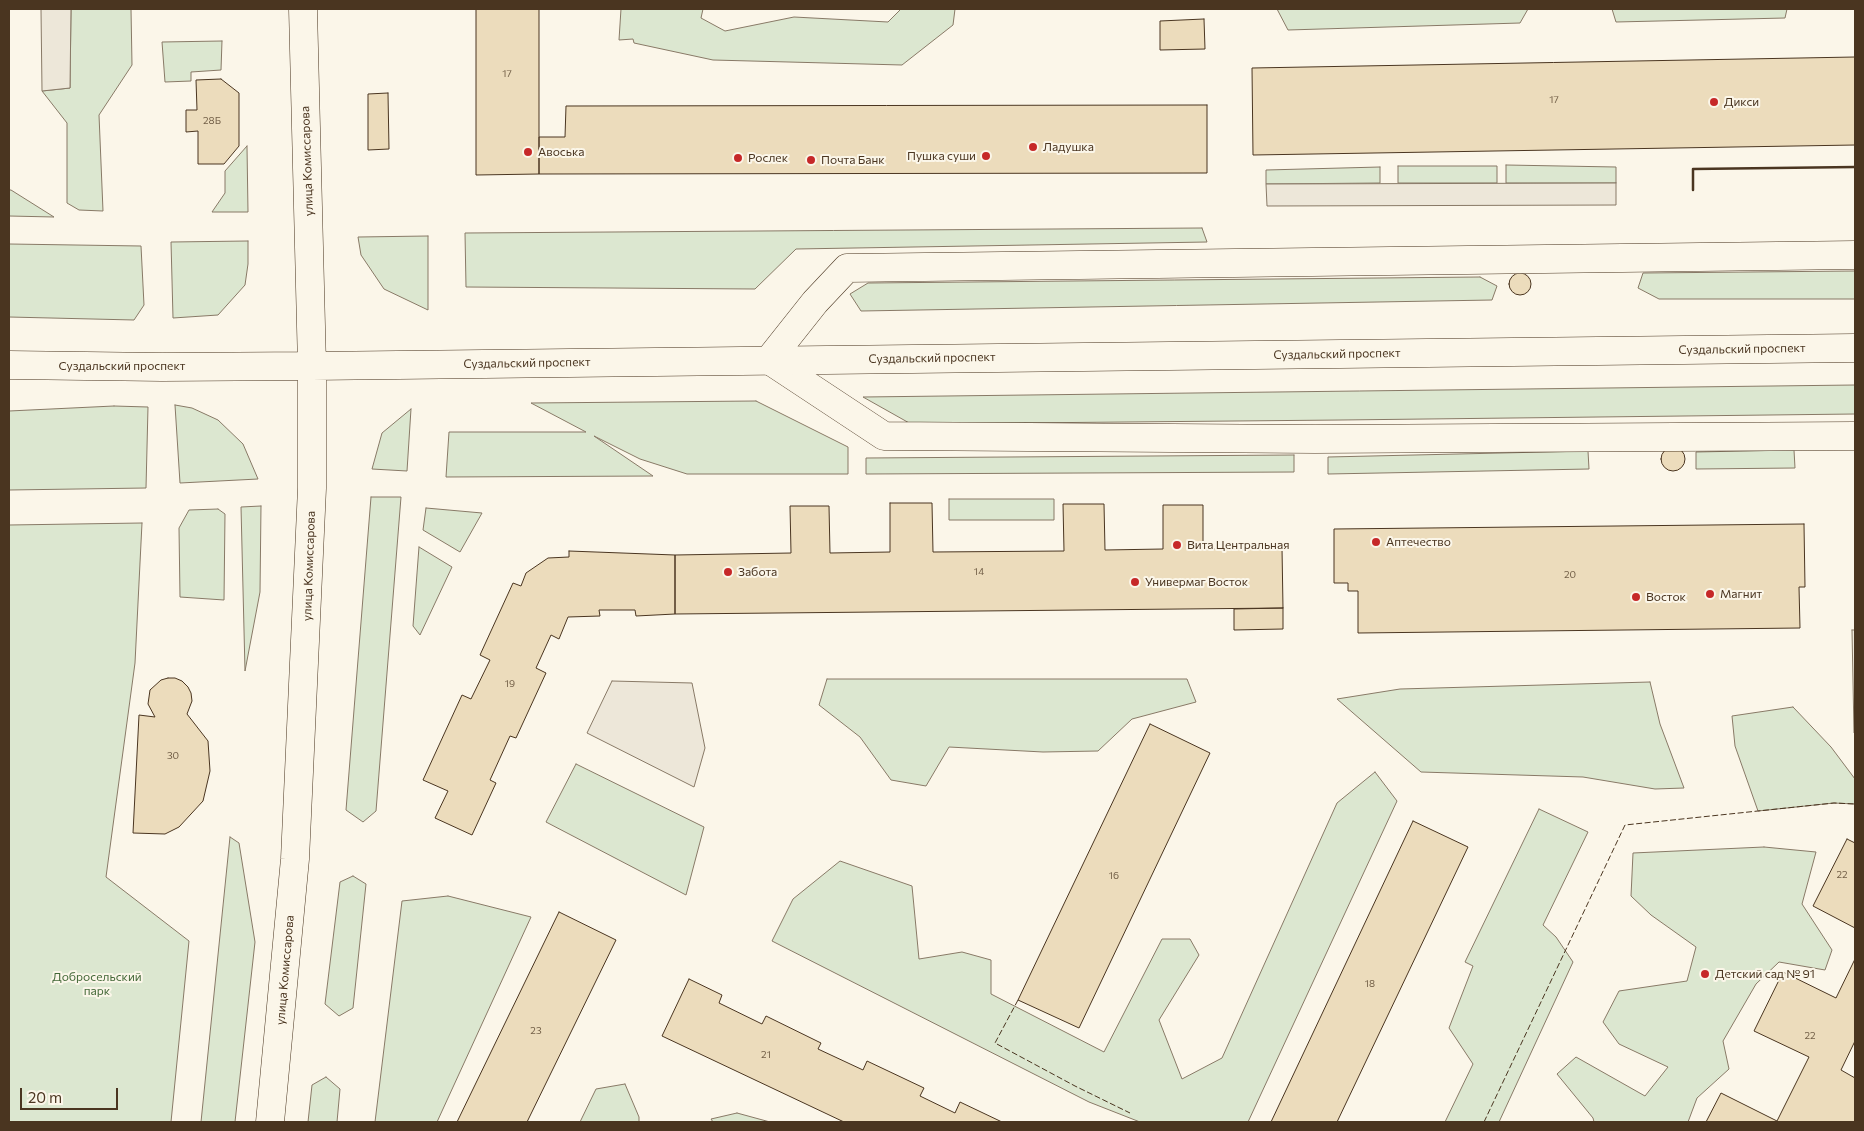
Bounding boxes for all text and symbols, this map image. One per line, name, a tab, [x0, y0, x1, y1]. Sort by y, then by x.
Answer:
house number: 17	[502, 68, 512, 80]
house number: 17	[1549, 94, 1559, 106]
place label: Дикси	[1724, 95, 1759, 109]
marker: Дикси	[1708, 96, 1720, 108]
street label: улица Комиссарова	[298, 106, 316, 216]
house number: 28Б	[203, 115, 221, 127]
place label: Ладушка	[1043, 140, 1094, 154]
marker: Ладушка	[1027, 141, 1039, 153]
place label: Авоська	[538, 145, 585, 159]
marker: Авоська	[522, 146, 534, 158]
place label: Пушка суши	[907, 149, 976, 163]
marker: Пушка суши	[980, 150, 992, 162]
place label: Рослек	[748, 151, 788, 165]
marker: Рослек	[732, 152, 744, 164]
place label: Почта Банк	[821, 153, 885, 167]
marker: Почта Банк	[805, 154, 817, 166]
street label: Суздальский проспект	[1678, 341, 1806, 357]
street label: Суздальский проспект	[1273, 346, 1401, 362]
street label: Суздальский проспект	[868, 350, 996, 366]
street label: Суздальский проспект	[463, 355, 591, 371]
street label: Суздальский проспект	[59, 359, 185, 373]
street label: улица Комиссарова	[300, 511, 318, 621]
place label: Аптечество	[1386, 535, 1451, 549]
marker: Аптечество	[1370, 536, 1382, 548]
place label: Вита Центральная	[1187, 538, 1289, 552]
marker: Вита Центральная	[1171, 539, 1183, 551]
place label: Забота	[738, 565, 777, 579]
marker: Забота	[722, 566, 734, 578]
house number: 14	[974, 566, 984, 578]
house number: 20	[1564, 569, 1576, 581]
place label: Универмаг Восток	[1145, 575, 1248, 589]
marker: Универмаг Восток	[1129, 576, 1141, 588]
place label: Магнит	[1720, 587, 1762, 601]
marker: Магнит	[1704, 588, 1716, 600]
place label: Восток	[1646, 590, 1686, 604]
marker: Восток	[1630, 591, 1642, 603]
house number: 19	[505, 678, 515, 690]
house number: 30	[167, 750, 179, 762]
house number: 22	[1836, 869, 1848, 881]
house number: 16	[1109, 870, 1119, 882]
street label: улица Комиссарова	[273, 914, 297, 1026]
place label: Детский сад № 91	[1715, 967, 1815, 981]
marker: Детский сад № 91	[1699, 968, 1711, 980]
park label: Добросельский парк	[52, 970, 142, 998]
house number: 18	[1365, 978, 1375, 990]
house number: 23	[530, 1025, 542, 1037]
house number: 22	[1804, 1030, 1816, 1042]
house number: 21	[761, 1049, 771, 1061]
scale bar	[22, 1078, 120, 1110]
text: 20 m	[28, 1088, 62, 1106]

